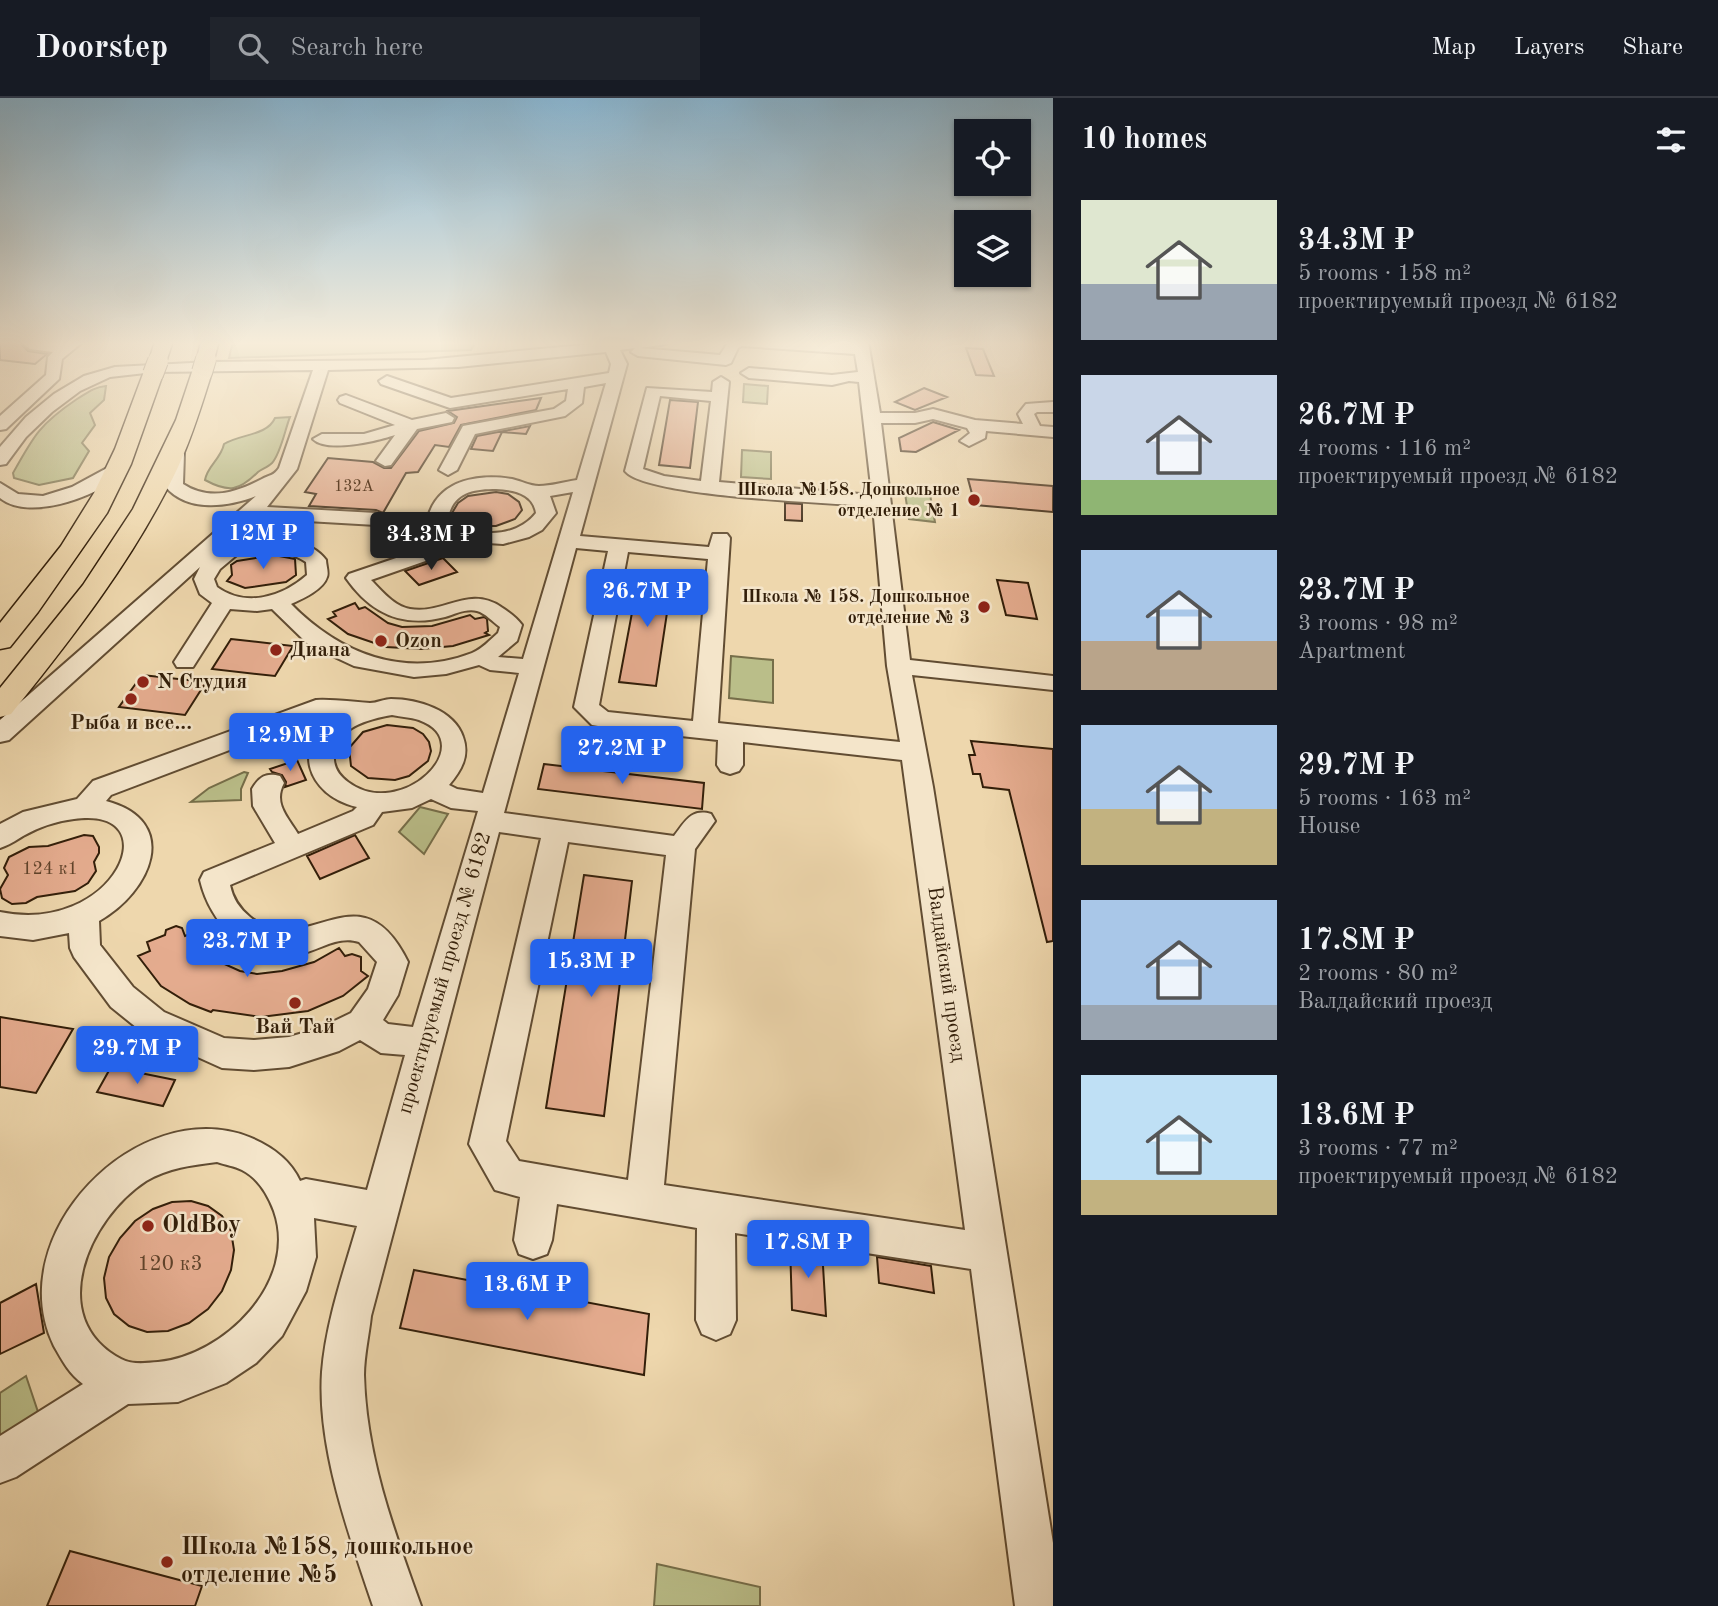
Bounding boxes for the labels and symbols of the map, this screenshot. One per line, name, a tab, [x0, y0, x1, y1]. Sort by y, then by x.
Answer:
house number: 132А	[334, 479, 374, 495]
place label: Школа №158. Дошкольное отделение № 1	[737, 481, 960, 520]
marker: Школа №158. Дошкольное отделение № 1	[966, 492, 982, 508]
pin: 12M ₽	[214, 512, 312, 571]
pin: 34.3M ₽	[366, 512, 496, 572]
pin: 26.7M ₽	[582, 570, 712, 629]
place label: Школа № 158. Дошкольное отделение № 3	[742, 588, 970, 627]
marker: Школа № 158. Дошкольное отделение № 3	[976, 599, 992, 615]
place label: Ozon	[395, 631, 442, 652]
marker: Ozon	[373, 633, 389, 649]
place label: Диана	[290, 640, 351, 661]
marker: Диана	[268, 642, 284, 658]
place label: N Студия	[157, 672, 247, 693]
marker: N Студия	[135, 674, 151, 690]
marker: Рыба и все...	[123, 691, 139, 707]
place label: Рыба и все...	[70, 713, 192, 734]
pin: 12.9M ₽	[225, 714, 355, 773]
pin: 27.2M ₽	[557, 726, 687, 786]
street label: проектируемый проезд № 6182	[395, 830, 495, 1116]
house number: 124 к1	[22, 860, 78, 878]
street label: Валдайский проезд	[923, 885, 969, 1064]
pin: 23.7M ₽	[182, 920, 312, 979]
pin: 15.3M ₽	[526, 940, 656, 999]
marker: Вай Тай	[287, 995, 303, 1011]
place label: Вай Тай	[255, 1017, 335, 1038]
pin: 29.7M ₽	[72, 1026, 202, 1086]
place label: OldBoy	[162, 1214, 241, 1238]
marker: OldBoy	[140, 1218, 156, 1234]
pin: 17.8M ₽	[743, 1220, 873, 1280]
house number: 120 к3	[137, 1254, 203, 1275]
pin: 13.6M ₽	[462, 1262, 592, 1322]
place label: Школа №158, дошкольное отделение №5	[181, 1535, 473, 1588]
marker: Школа №158, дошкольное отделение №5	[159, 1554, 175, 1570]

